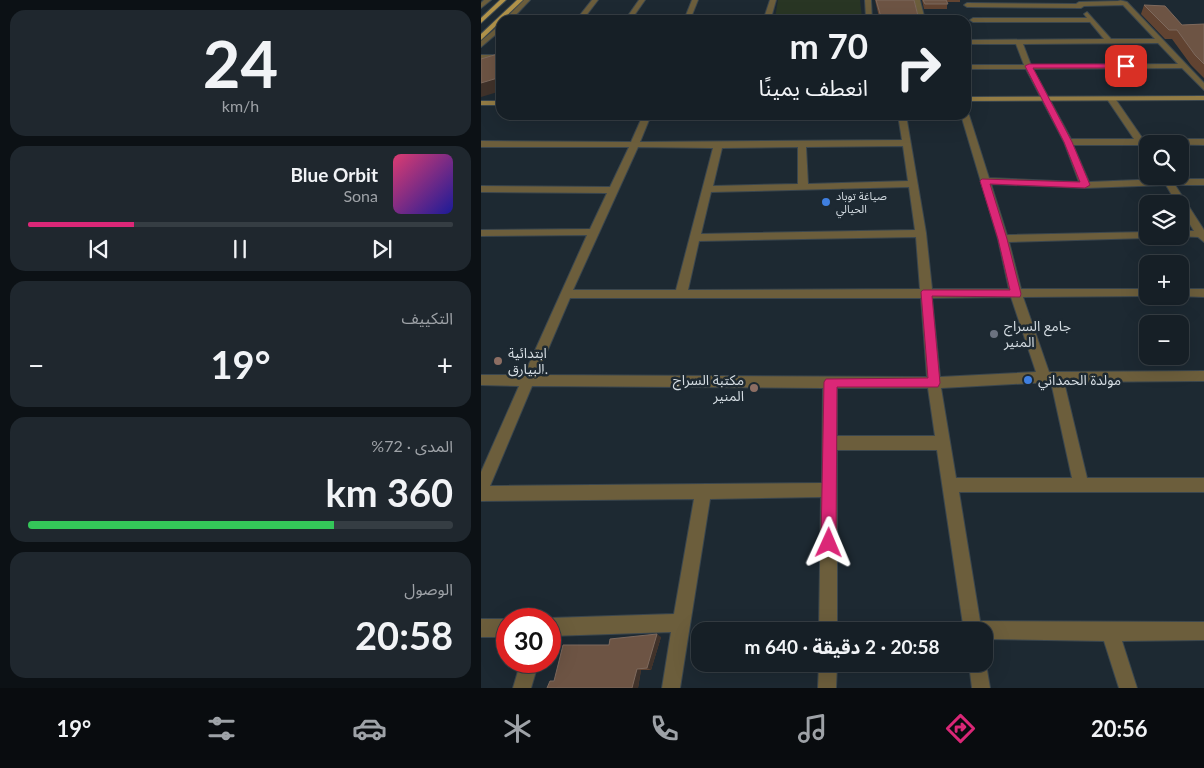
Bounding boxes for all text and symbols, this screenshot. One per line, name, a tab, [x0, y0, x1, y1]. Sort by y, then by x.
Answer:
text: 24	[203, 24, 278, 102]
text: 70 m	[790, 24, 868, 66]
icon: right	[886, 35, 951, 100]
pin	[1105, 45, 1147, 87]
icon: arrive	[1112, 52, 1140, 80]
text: انعطف يمينًا	[759, 74, 868, 101]
text: km/h	[222, 96, 259, 115]
map controls	[1139, 135, 1189, 365]
button: search	[1139, 135, 1189, 185]
text: Blue Orbit	[290, 163, 378, 186]
text: Sona	[343, 186, 378, 205]
place label: صياغة توباد الحيالي	[836, 189, 887, 219]
button: layers	[1139, 195, 1189, 245]
marker: صياغة توباد الحيالي	[820, 196, 832, 208]
icon: previous	[85, 235, 113, 263]
icon: pause	[226, 235, 254, 263]
icon: next	[368, 235, 396, 263]
button: +	[1139, 255, 1189, 305]
text: التكييف	[401, 308, 453, 327]
button: −	[1139, 315, 1189, 365]
place label: جامع السراج المنير	[1003, 317, 1071, 351]
marker: جامع السراج المنير	[988, 328, 1000, 340]
text: 19°	[211, 341, 270, 387]
place label: ابتدائية البيارق.	[508, 344, 548, 378]
text: −	[28, 348, 44, 382]
text: +	[437, 348, 453, 382]
marker: ابتدائية البيارق.	[492, 355, 504, 367]
place label: مكتبة السراج المنير	[673, 371, 744, 405]
place label: مولدة الحمداني	[1038, 371, 1121, 391]
marker: مولدة الحمداني	[1022, 374, 1034, 386]
marker: مكتبة السراج المنير	[748, 382, 760, 394]
text: المدى · 72%	[371, 436, 453, 455]
text: 360 km	[326, 469, 453, 515]
position arrow	[802, 516, 854, 568]
text: الوصول	[404, 579, 453, 598]
speed limit sign: 30	[496, 608, 561, 673]
text: 20:58	[355, 612, 453, 658]
text: 20:58 · 2 دقيقة · 640 m	[745, 635, 939, 658]
icon: filters	[204, 711, 239, 746]
icon: car	[352, 711, 387, 746]
icon: climate	[500, 711, 535, 746]
icon: phone	[647, 711, 682, 746]
icon: music	[795, 711, 830, 746]
icon: directions	[943, 711, 978, 746]
text: 19°	[57, 715, 91, 742]
text: 20:56	[1091, 715, 1148, 742]

